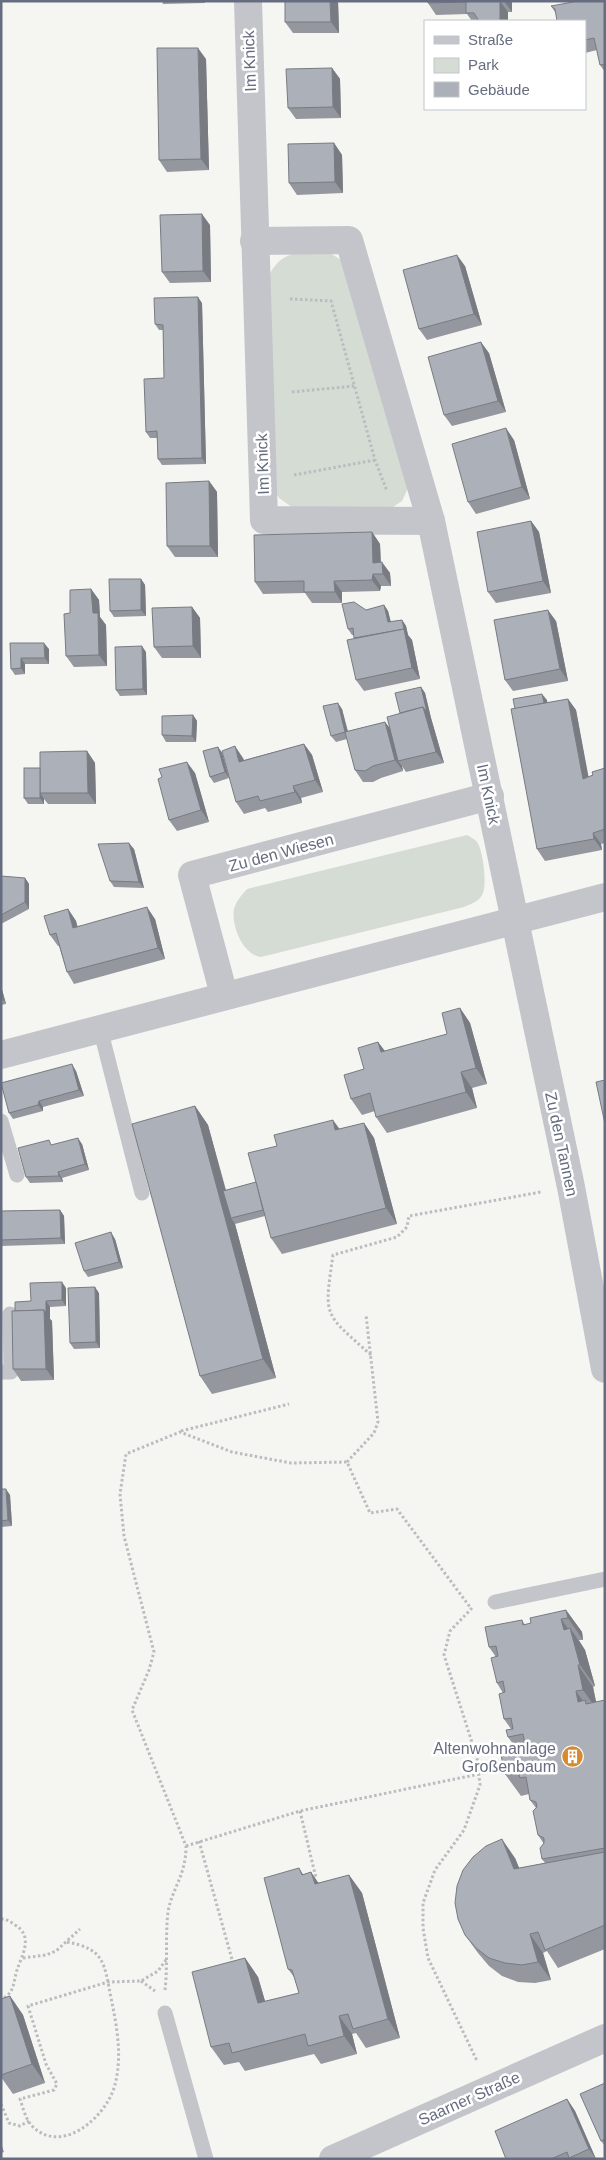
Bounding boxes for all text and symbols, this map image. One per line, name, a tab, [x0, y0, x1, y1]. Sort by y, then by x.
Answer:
legend	[424, 20, 586, 110]
street label: Im Knick	[240, 29, 259, 92]
text: Straße	[468, 31, 513, 48]
text: Park	[468, 56, 499, 73]
text: Gebäude	[468, 81, 530, 98]
street label: Im Knick	[253, 432, 272, 495]
street label: Im Knick	[474, 762, 503, 827]
street label: Zu den Wiesen	[227, 830, 335, 875]
street label: Zu den Tannen	[542, 1090, 581, 1198]
place label: Altenwohnanlage Großenbaum	[433, 1740, 556, 1775]
building icon: Altenwohnanlage Großenbaum	[560, 1745, 584, 1769]
street label: Saarner Straße	[416, 2068, 523, 2128]

